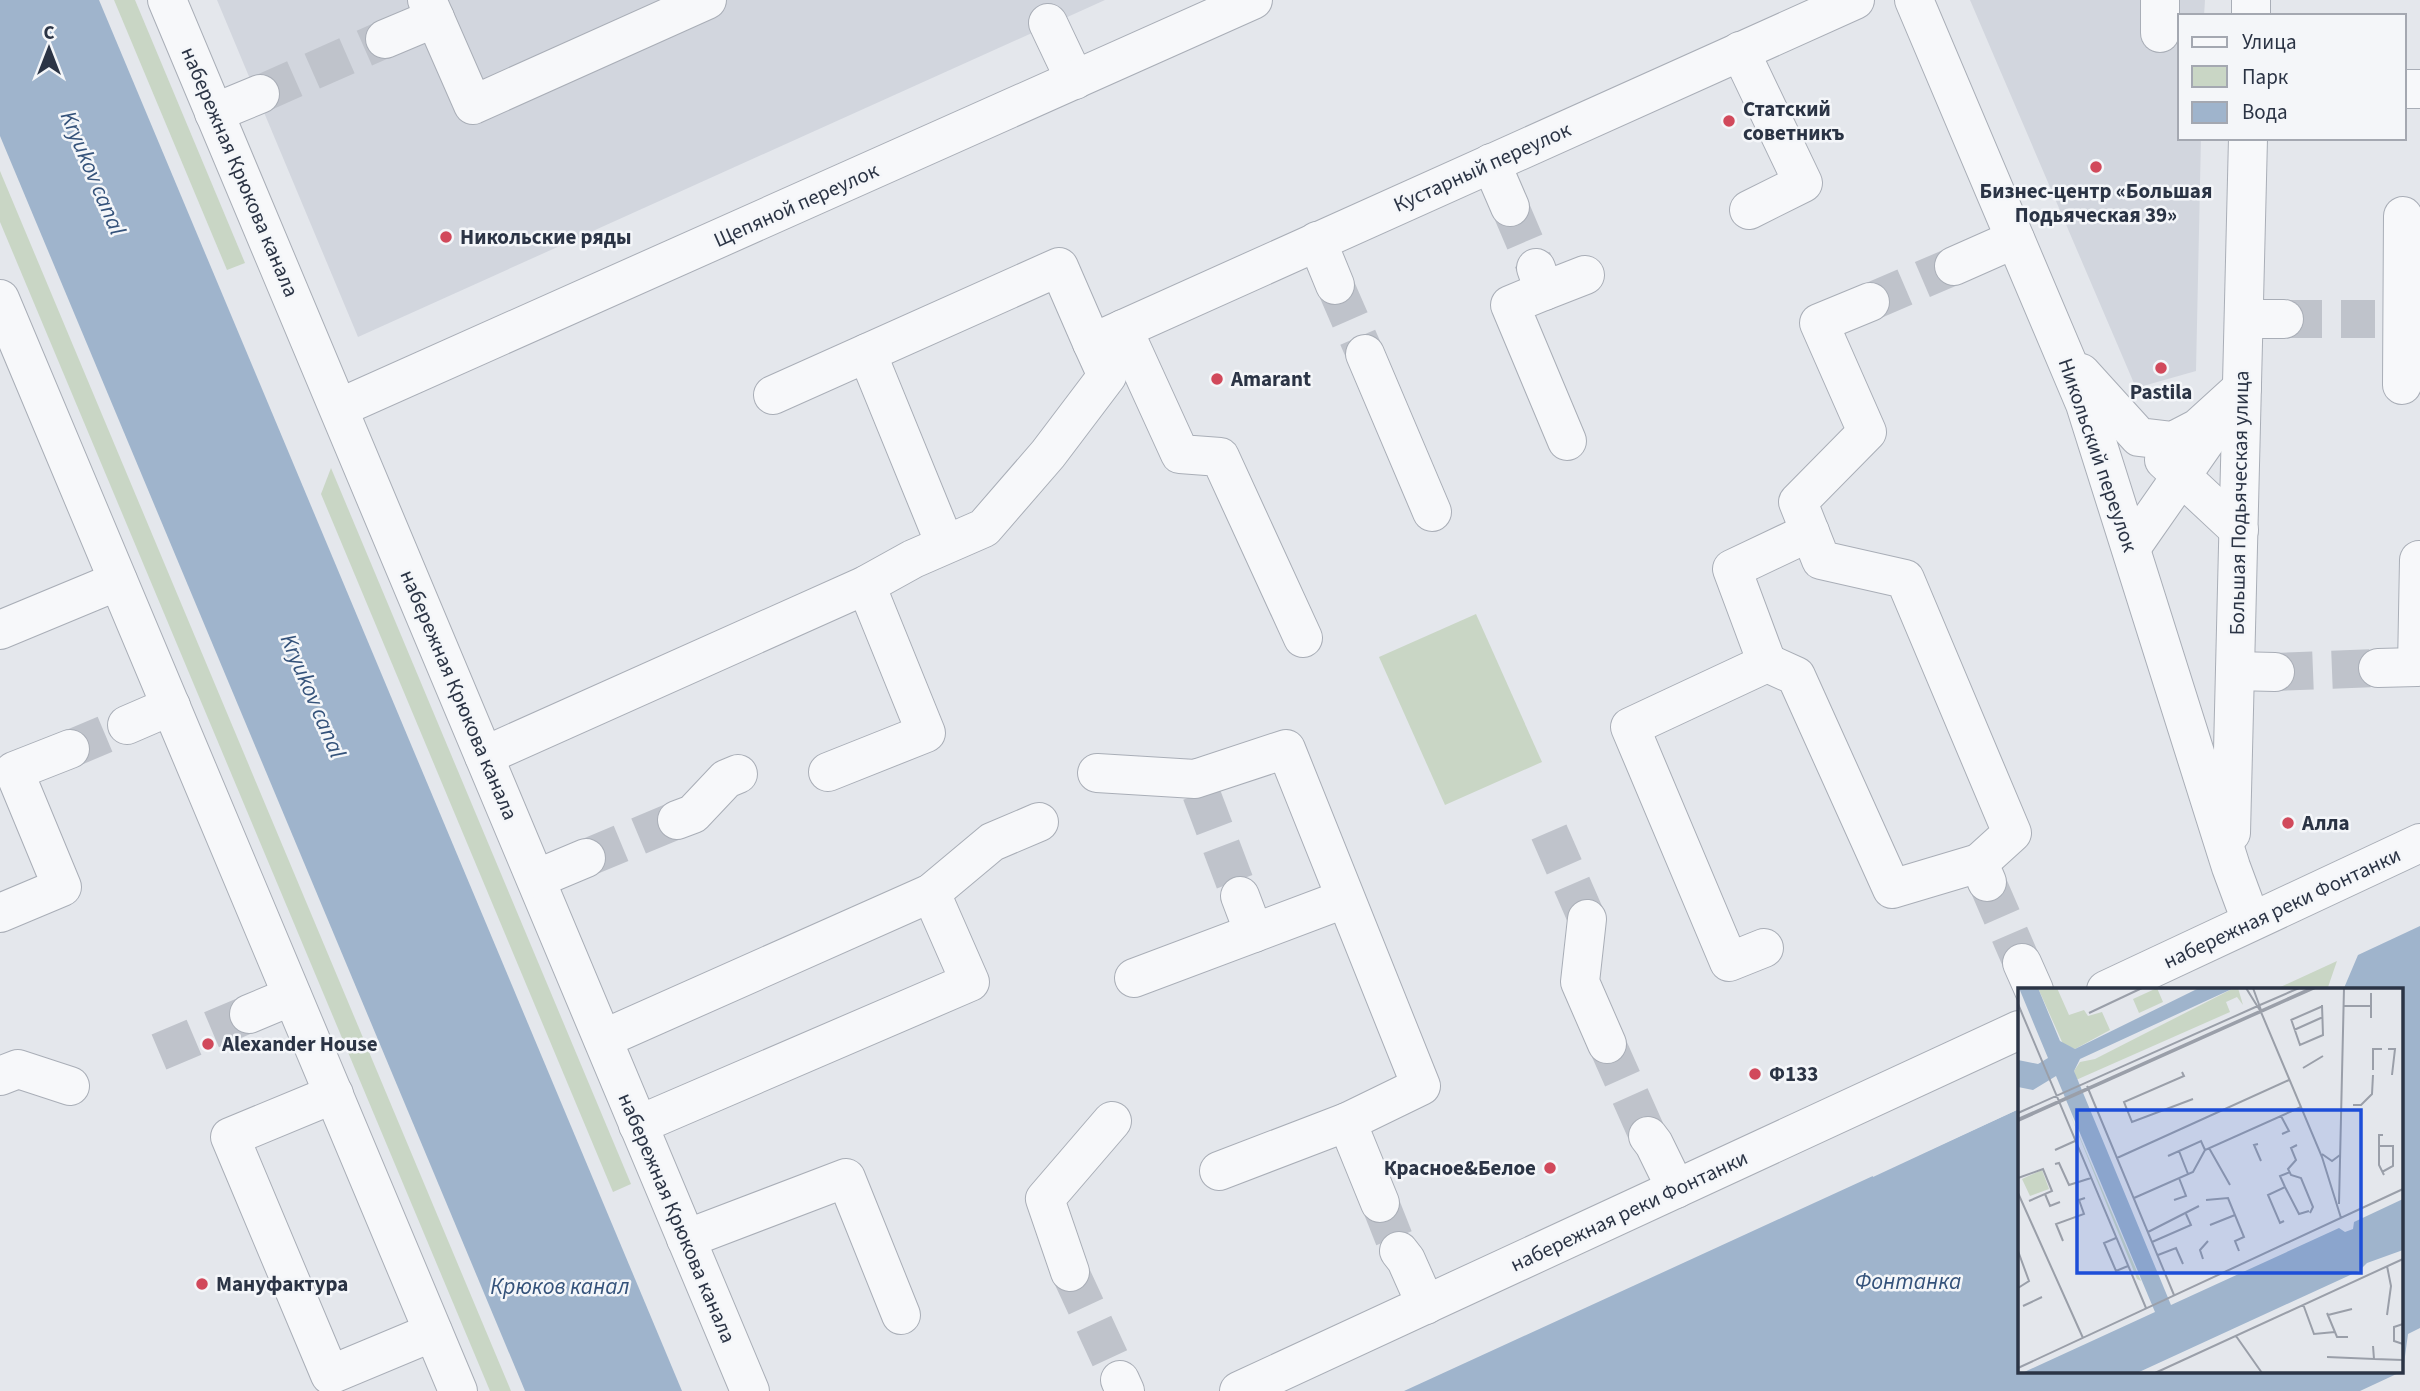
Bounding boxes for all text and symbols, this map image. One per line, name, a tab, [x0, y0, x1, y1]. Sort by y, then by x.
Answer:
north arrow	[14, 14, 84, 84]
legend	[2178, 14, 2406, 140]
text: С	[43, 20, 55, 47]
text: Улица	[2242, 27, 2297, 57]
street label: набережная Крюкова канала	[174, 42, 306, 302]
text: Парк	[2242, 62, 2289, 92]
place label: Статский советникъ	[1743, 94, 1844, 148]
text: Вода	[2242, 97, 2288, 127]
water label: Kryukov canal	[52, 106, 134, 241]
marker: Статский советникъ	[1721, 113, 1737, 129]
street label: Кустарный переулок	[1389, 114, 1576, 220]
street label: Щепяной переулок	[709, 155, 884, 255]
marker: Бизнес-центр «Большая Подьяческая 39»	[2088, 159, 2104, 175]
place label: Бизнес-центр «Большая Подьяческая 39»	[1980, 176, 2212, 230]
place label: Никольские ряды	[460, 222, 632, 252]
marker: Никольские ряды	[438, 229, 454, 245]
street label: Никольский переулок	[2051, 354, 2145, 556]
marker: Pastila	[2153, 360, 2169, 376]
place label: Amarant	[1230, 364, 1311, 394]
street label: Большая Подьяческая улица	[2222, 370, 2256, 636]
marker: Amarant	[1209, 371, 1225, 387]
place label: Pastila	[2130, 377, 2192, 407]
street label: набережная Крюкова канала	[393, 565, 525, 825]
water label: Kryukov canal	[272, 629, 354, 764]
place label: Алла	[2301, 808, 2350, 838]
marker: Алла	[2280, 815, 2296, 831]
street label: набережная реки Фонтанки	[2158, 840, 2406, 976]
inset map	[2018, 988, 2402, 1374]
place label: Alexander House	[221, 1029, 378, 1059]
marker: Alexander House	[200, 1036, 216, 1052]
place label: Ф133	[1769, 1059, 1818, 1089]
marker: Ф133	[1747, 1066, 1763, 1082]
street label: набережная Крюкова канала	[611, 1088, 743, 1348]
street label: набережная реки Фонтанки	[1505, 1143, 1753, 1279]
place label: Красное&Белое	[1384, 1153, 1536, 1183]
marker: Красное&Белое	[1542, 1160, 1558, 1176]
water label: Фонтанка	[1855, 1265, 1961, 1298]
place label: Мануфактура	[216, 1269, 348, 1299]
water label: Крюков канал	[490, 1270, 630, 1303]
marker: Мануфактура	[194, 1276, 210, 1292]

